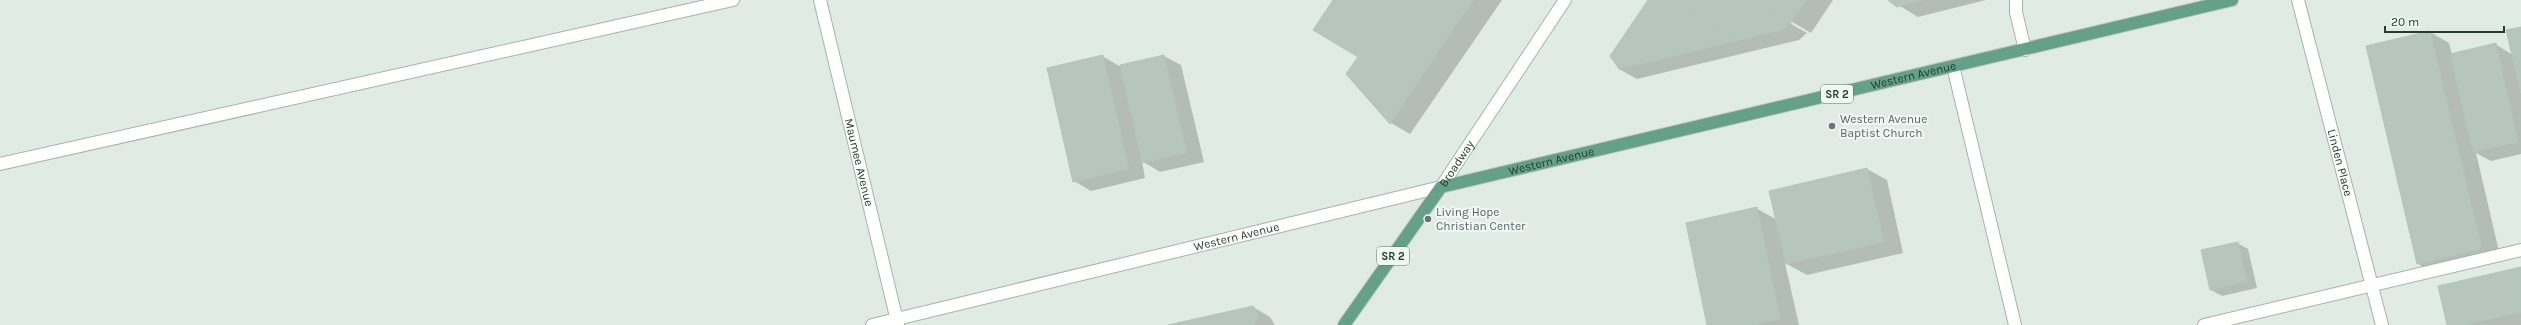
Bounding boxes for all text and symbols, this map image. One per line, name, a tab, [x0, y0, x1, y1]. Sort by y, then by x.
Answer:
scale bar	[2385, 8, 2504, 34]
text: 20 m	[2391, 15, 2419, 29]
street label: Western Avenue	[1869, 58, 1958, 92]
road number: SR 2	[1821, 85, 1853, 103]
place label: Western Avenue Baptist Church	[1840, 112, 1927, 140]
street label: Maumee Avenue	[842, 117, 876, 208]
marker: Western Avenue Baptist Church	[1827, 121, 1837, 131]
street label: Linden Place	[2325, 128, 2355, 198]
street label: Broadway	[1436, 137, 1477, 190]
street label: Western Avenue	[1507, 144, 1595, 178]
place label: Living Hope Christian Center	[1436, 205, 1526, 233]
marker: Living Hope Christian Center	[1423, 214, 1433, 224]
street label: Western Avenue	[1192, 219, 1281, 254]
road number: SR 2	[1377, 247, 1409, 265]

